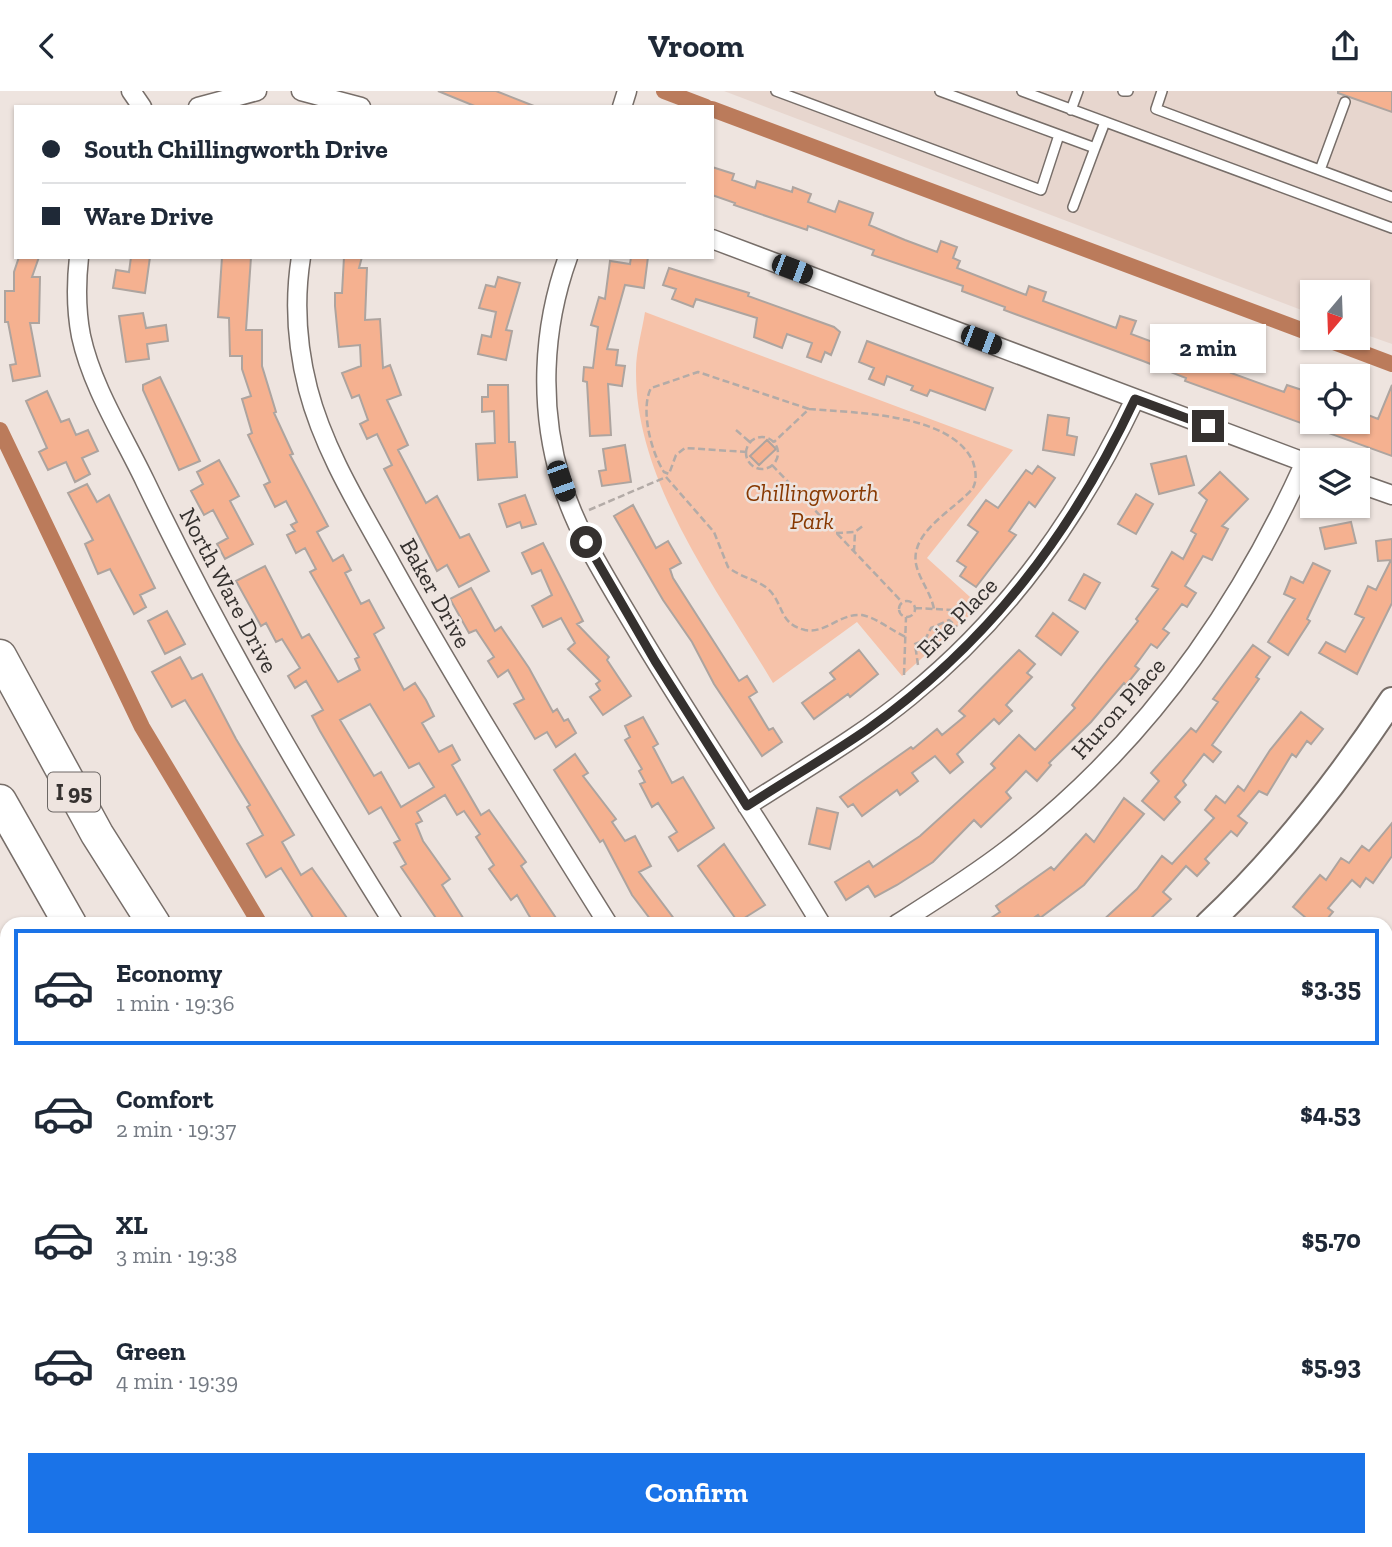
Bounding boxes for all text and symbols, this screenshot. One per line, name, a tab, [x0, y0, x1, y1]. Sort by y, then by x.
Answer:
icon: back	[28, 27, 66, 65]
text: Vroom	[648, 27, 744, 65]
icon: share	[1326, 27, 1364, 65]
text: South Chillingworth Drive	[84, 133, 388, 165]
text: Ware Drive	[84, 200, 213, 232]
car	[769, 252, 816, 286]
north arrow	[1300, 280, 1370, 350]
map controls	[1300, 280, 1370, 518]
car	[958, 323, 1005, 357]
callout: 2 min	[1150, 324, 1266, 373]
text: 2 min	[1179, 334, 1237, 362]
button: locate	[1300, 364, 1370, 434]
route end	[1192, 410, 1224, 442]
button: layers	[1300, 448, 1370, 518]
car	[544, 458, 579, 504]
park label: Chillingworth Park	[745, 478, 879, 535]
street label: North Ware Drive	[173, 503, 285, 677]
route start	[570, 526, 602, 558]
street label: Baker Drive	[394, 533, 478, 653]
street label: Erie Place	[911, 571, 1003, 663]
street label: Huron Place	[1065, 651, 1171, 765]
road number: I 95	[48, 772, 100, 811]
icon: car	[32, 956, 95, 1019]
text: Economy	[116, 957, 222, 989]
text: $3.35	[1301, 971, 1361, 1003]
text: 1 min · 19:36	[116, 989, 235, 1017]
icon: car	[32, 1082, 95, 1145]
text: Comfort	[116, 1083, 213, 1115]
text: $4.53	[1300, 1097, 1361, 1129]
text: 2 min · 19:37	[116, 1115, 236, 1143]
icon: car	[32, 1208, 95, 1271]
text: XL	[116, 1209, 148, 1241]
text: $5.70	[1302, 1223, 1361, 1255]
text: 3 min · 19:38	[116, 1241, 237, 1269]
icon: car	[32, 1334, 95, 1397]
text: Green	[116, 1335, 186, 1367]
text: $5.93	[1301, 1349, 1361, 1381]
text: 4 min · 19:39	[116, 1367, 238, 1395]
button: Confirm	[28, 1453, 1365, 1533]

